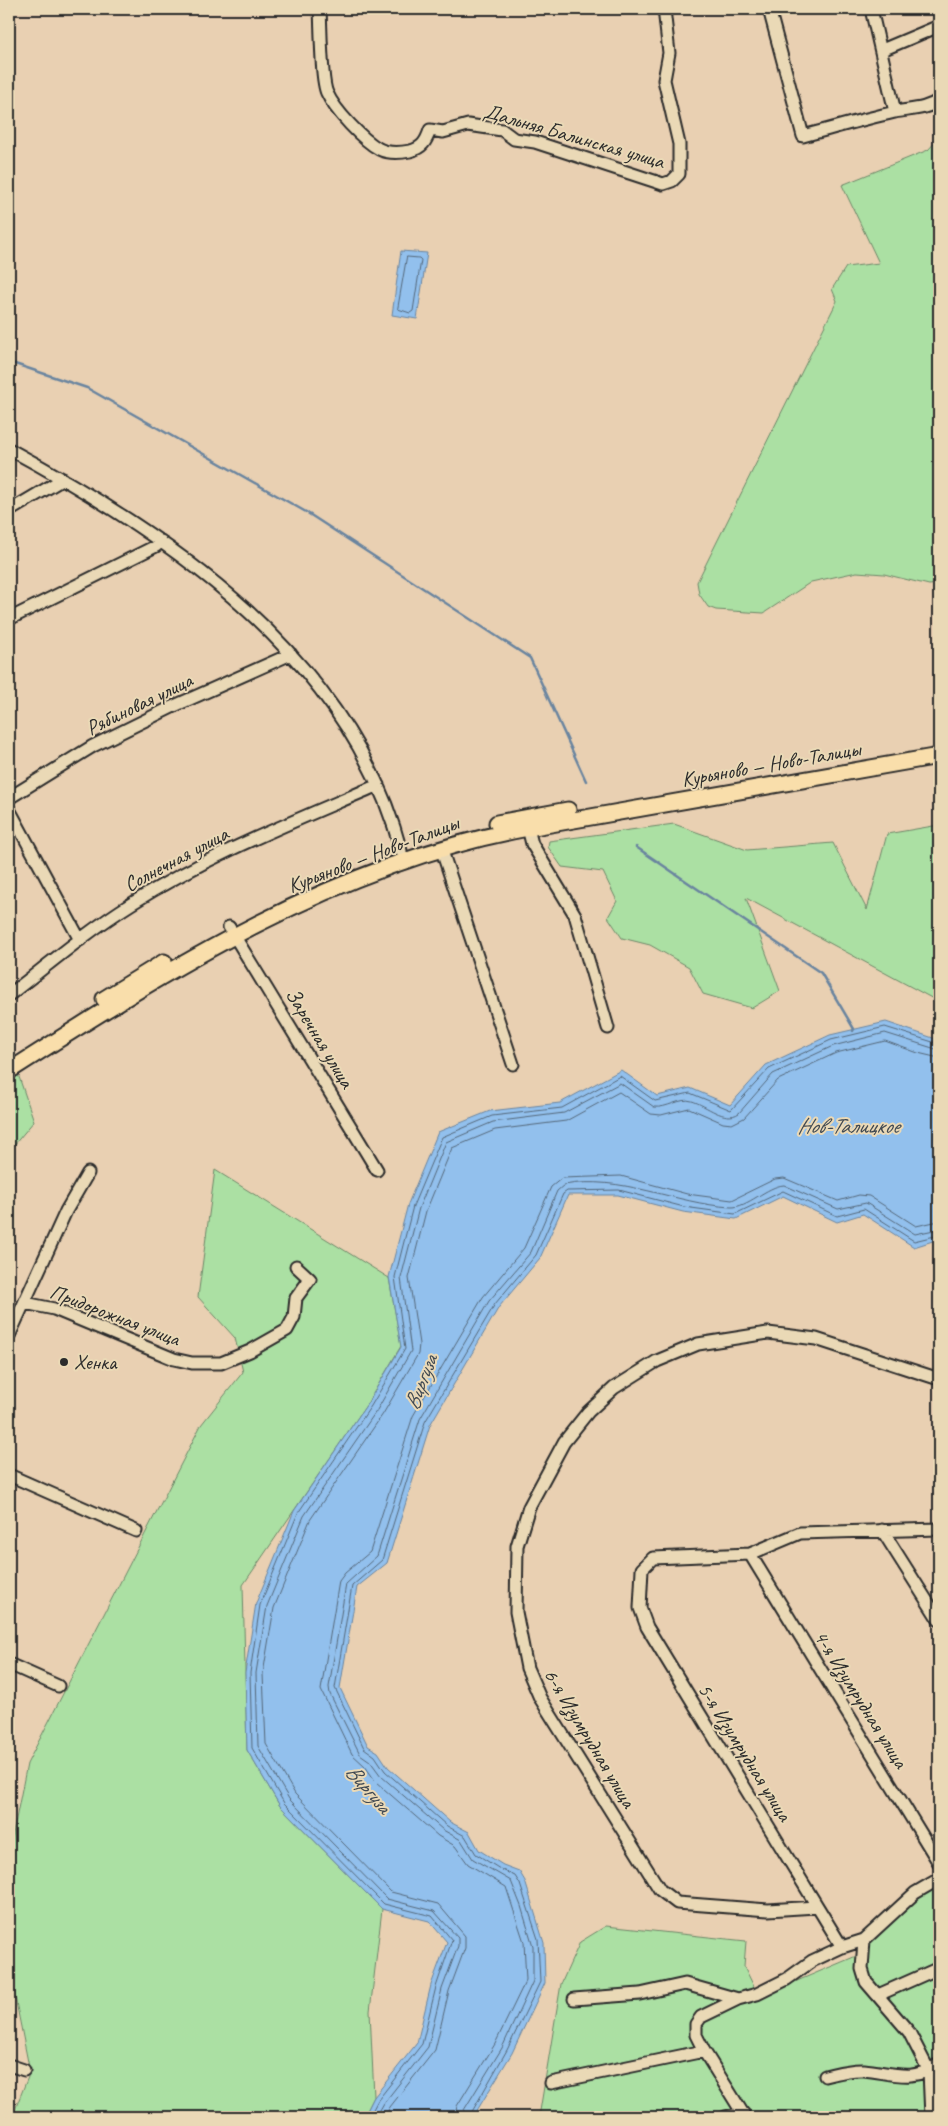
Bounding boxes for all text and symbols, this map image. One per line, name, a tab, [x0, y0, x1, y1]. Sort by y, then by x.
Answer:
street label: Дальняя Балинская улица	[481, 98, 669, 175]
street label: Рябиновая улица	[82, 666, 198, 741]
street label: Курьяново — Ново-Талицы	[680, 735, 864, 793]
street label: Курьяново — Ново-Талицы	[284, 809, 464, 899]
street label: Солнечная улица	[119, 820, 234, 897]
street label: Заречная улица	[280, 983, 361, 1094]
water label: Нов-Талицкое	[797, 1112, 902, 1140]
street label: Придорожная улица	[46, 1278, 185, 1352]
water label: Виргуза	[398, 1348, 445, 1414]
place label: Хенка	[74, 1349, 118, 1375]
marker: Хенка	[58, 1356, 70, 1368]
street label: 4-я Изумрудная улица	[807, 1625, 915, 1775]
street label: 6-я Изумрудная улица	[537, 1664, 643, 1814]
street label: 5-я Изумрудная улица	[691, 1678, 799, 1828]
water label: Виргуза	[339, 1758, 399, 1821]

